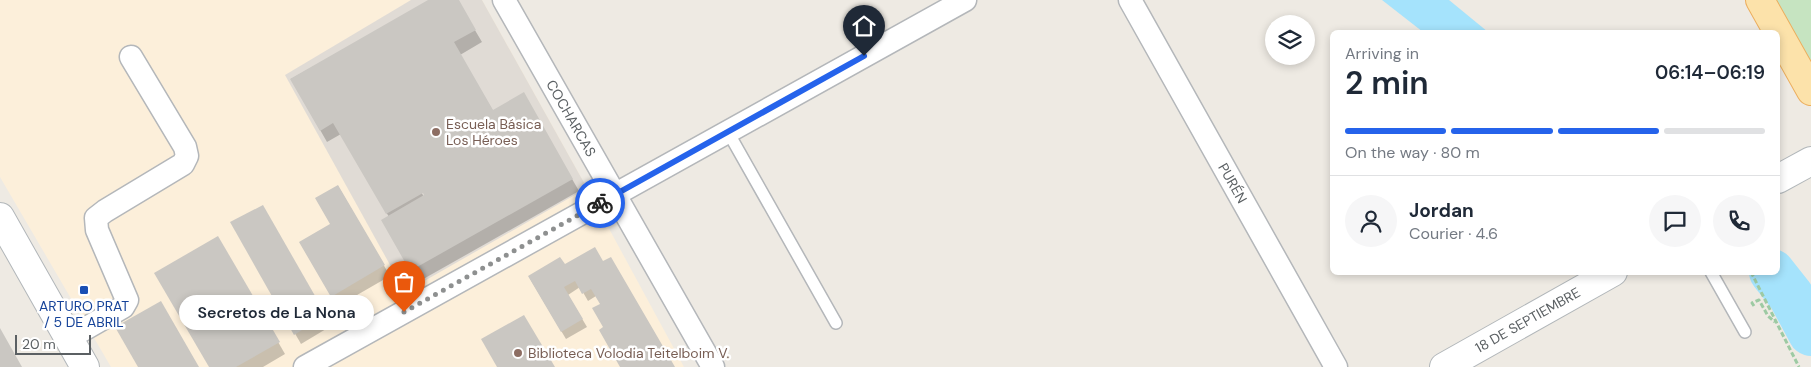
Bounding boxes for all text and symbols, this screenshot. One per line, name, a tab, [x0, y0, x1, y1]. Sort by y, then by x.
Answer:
pin	[843, 5, 885, 56]
icon: home	[850, 12, 878, 40]
map controls	[1265, 15, 1315, 65]
button: layers	[1265, 15, 1315, 65]
text: Arriving in	[1345, 43, 1419, 64]
text: 06:14–06:19	[1655, 60, 1765, 85]
text: 2 min	[1345, 62, 1429, 104]
street label: COCHARCAS	[542, 77, 600, 160]
place label: Escuela Básica Los Héroes	[446, 115, 541, 149]
marker: Escuela Básica Los Héroes	[430, 126, 442, 138]
text: On the way · 80 m	[1345, 142, 1480, 163]
street label: PURÉN	[1214, 160, 1251, 206]
courier	[575, 178, 625, 228]
icon: bike	[586, 189, 614, 217]
button: person	[1345, 195, 1397, 247]
button: chat	[1649, 195, 1701, 247]
button: phone	[1713, 195, 1765, 247]
text: Jordan	[1409, 198, 1474, 223]
text: Courier · 4.6	[1409, 223, 1498, 244]
pin	[383, 261, 425, 312]
icon: bag	[390, 268, 418, 296]
street label: 18 DE SEPTIEMBRE	[1472, 283, 1583, 357]
marker: ARTURO PRAT / 5 DE ABRIL	[78, 284, 90, 296]
callout: Secretos de La Nona	[179, 294, 374, 330]
place label: ARTURO PRAT / 5 DE ABRIL	[39, 297, 129, 331]
text: Secretos de La Nona	[197, 302, 356, 323]
scale bar	[15, 332, 91, 355]
text: 20 m	[22, 335, 56, 353]
place label: Biblioteca Volodia Teitelboim V.	[528, 344, 729, 362]
marker: Biblioteca Volodia Teitelboim V.	[512, 347, 524, 359]

